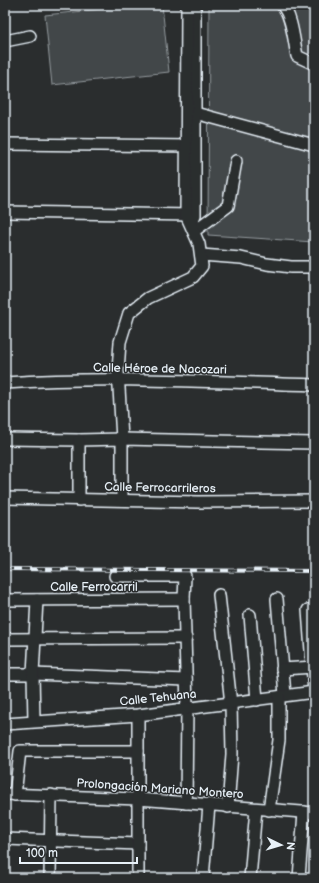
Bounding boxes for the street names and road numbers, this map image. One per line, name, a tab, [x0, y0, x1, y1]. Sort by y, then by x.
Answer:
street label: Calle Héroe de Nacozari	[93, 360, 227, 378]
street label: Calle Ferrocarrileros	[104, 480, 216, 496]
street label: Calle Ferrocarril	[50, 580, 138, 595]
street label: Calle Tehuana	[119, 686, 197, 709]
street label: Prolongación Mariano Montero	[76, 776, 244, 802]

